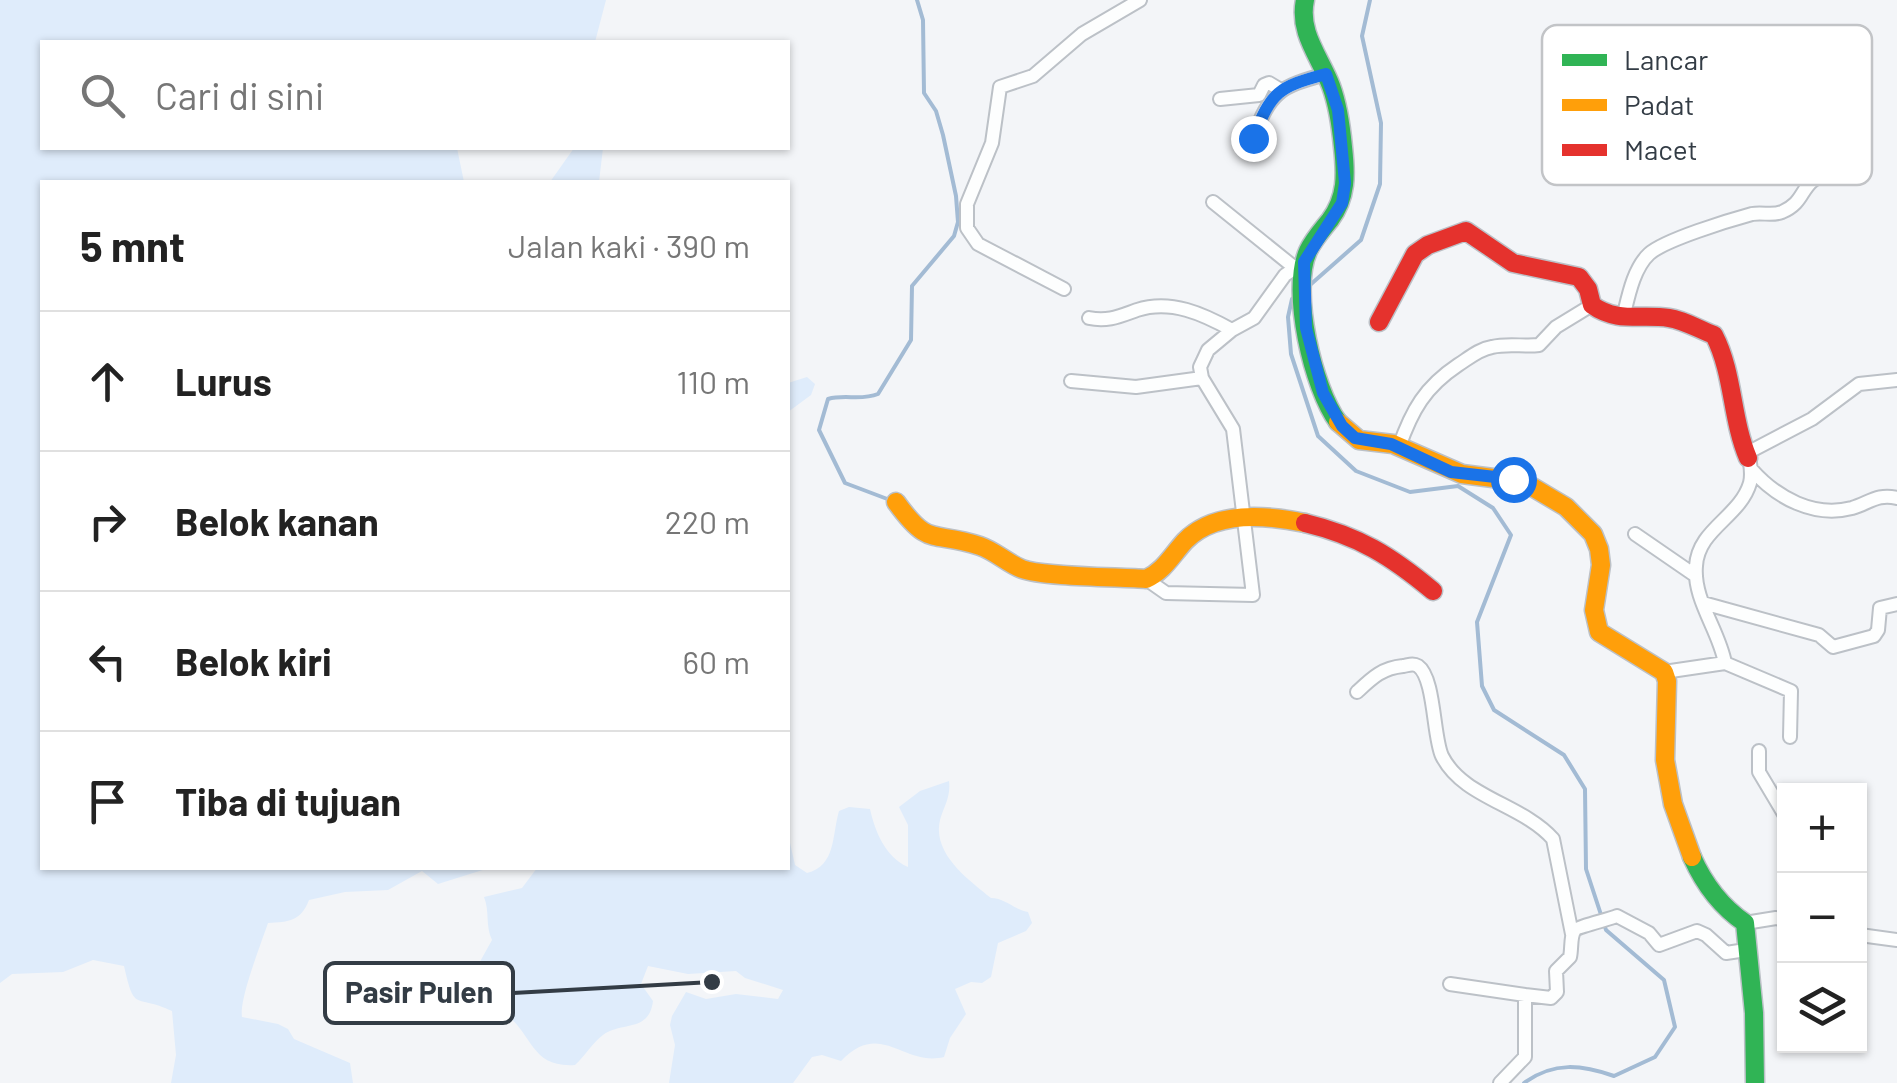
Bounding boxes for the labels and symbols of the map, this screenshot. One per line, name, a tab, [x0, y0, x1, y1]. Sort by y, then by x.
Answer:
legend	[1542, 25, 1872, 185]
text: Lancar	[1624, 42, 1708, 76]
text: Padat	[1624, 87, 1694, 121]
route end	[1231, 116, 1277, 162]
text: Macet	[1624, 132, 1698, 166]
route start	[1491, 457, 1537, 503]
callout: Pasir Pulen	[325, 963, 513, 1023]
text: Pasir Pulen	[345, 973, 493, 1009]

